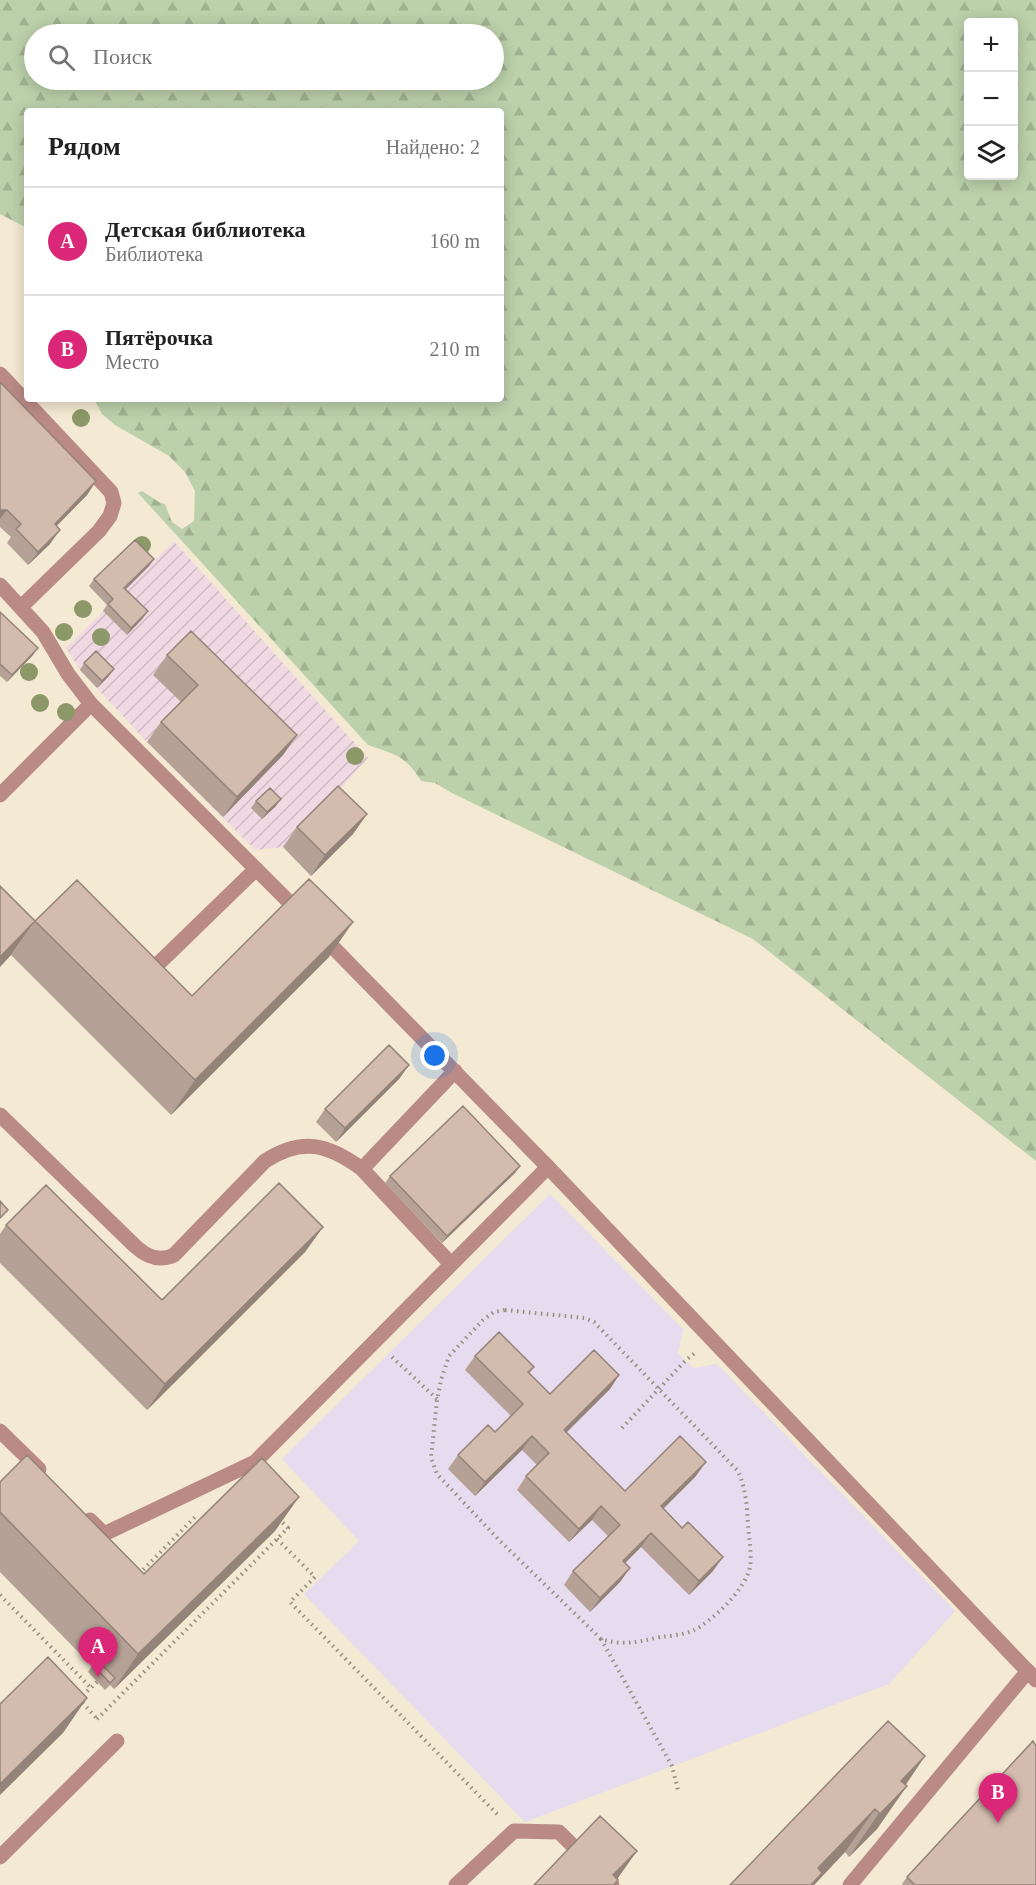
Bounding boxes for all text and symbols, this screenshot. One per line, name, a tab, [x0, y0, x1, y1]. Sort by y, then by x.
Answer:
map controls	[964, 18, 1018, 180]
button: +	[964, 18, 1018, 72]
search box	[24, 24, 504, 90]
icon: search	[45, 41, 78, 74]
text: Поиск	[93, 44, 152, 69]
button: −	[964, 72, 1018, 126]
button: layers	[964, 126, 1018, 180]
text: Рядом	[48, 132, 121, 161]
text: Найдено: 2	[386, 136, 480, 158]
text: Детская библиотека	[105, 217, 306, 242]
text: A	[60, 230, 75, 252]
text: 160 m	[429, 230, 480, 252]
text: Библиотека	[105, 243, 203, 265]
text: Пятёрочка	[105, 325, 213, 350]
text: B	[61, 338, 74, 360]
text: 210 m	[429, 338, 480, 360]
text: Место	[105, 351, 159, 373]
your location	[420, 1041, 449, 1070]
pin: A	[78, 1628, 118, 1677]
pin: B	[978, 1774, 1018, 1823]

